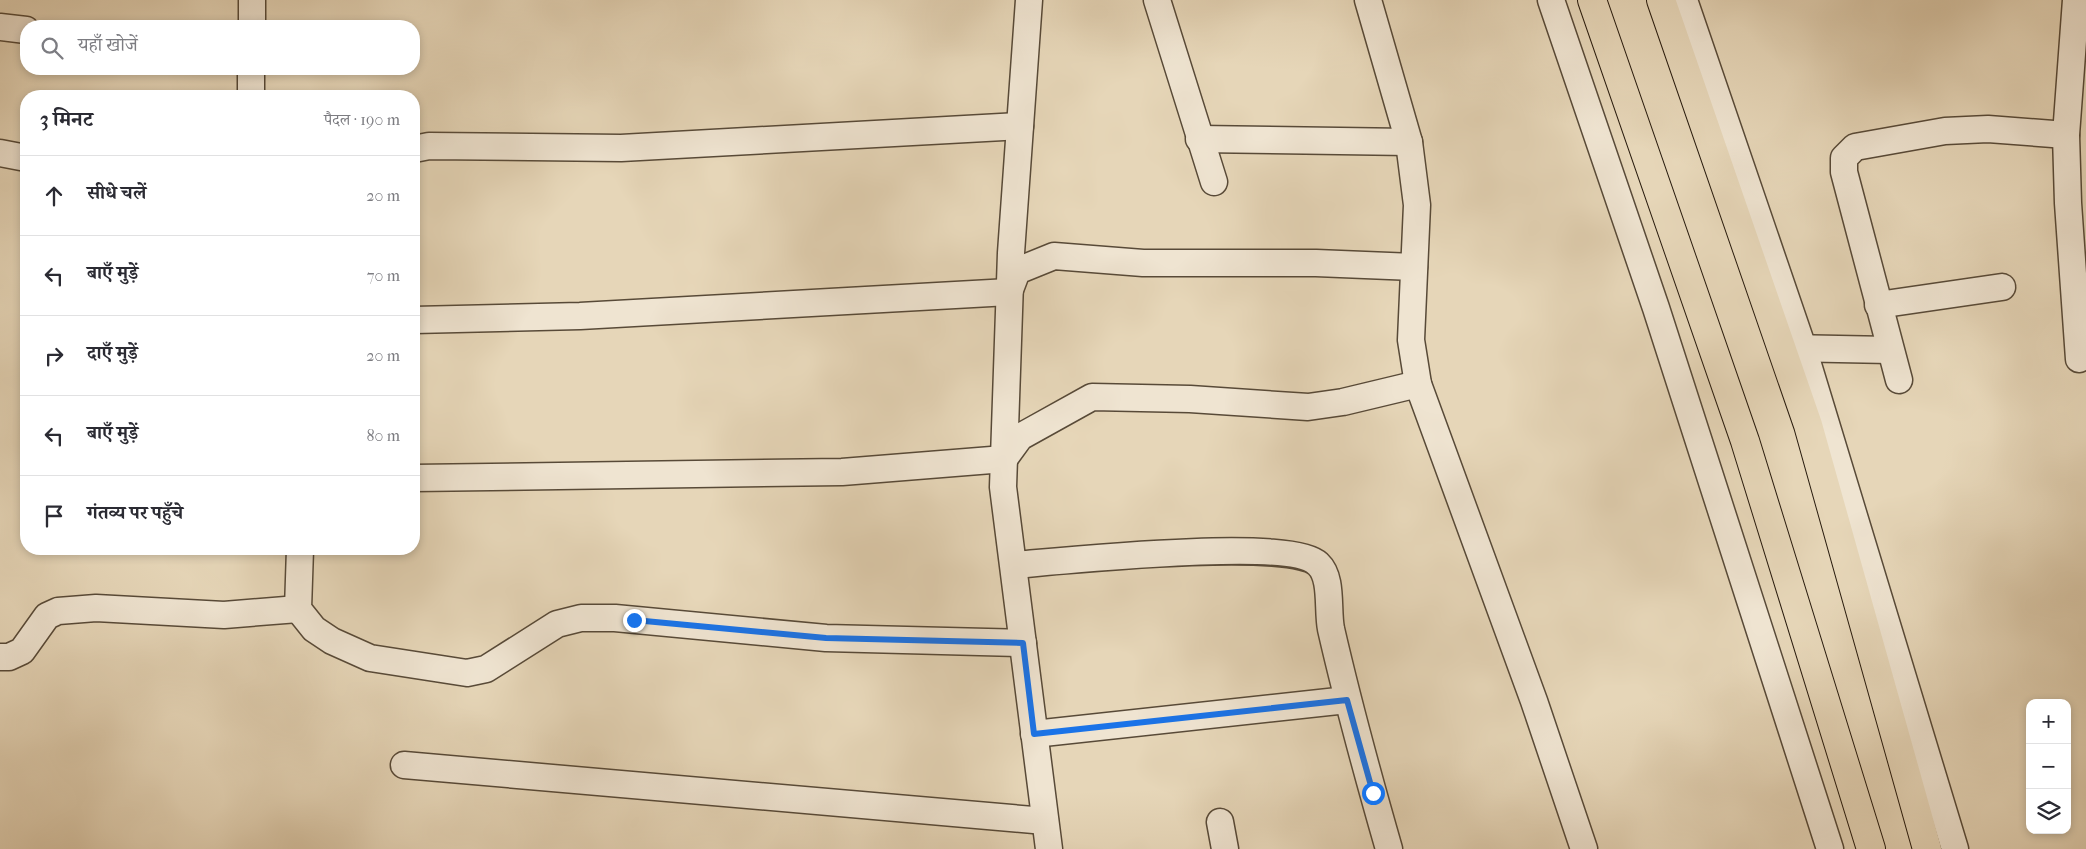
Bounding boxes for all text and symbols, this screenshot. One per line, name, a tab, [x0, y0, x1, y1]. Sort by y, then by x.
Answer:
search box	[20, 20, 420, 75]
icon: search	[38, 34, 66, 62]
text: यहाँ खोजें	[78, 34, 138, 56]
text: 3 मिनट	[40, 107, 93, 131]
text: पैदल · 190 m	[324, 110, 400, 129]
icon: ahead	[40, 182, 68, 210]
text: सीधे चलें	[87, 182, 146, 204]
text: 20 m	[366, 186, 400, 205]
icon: left	[40, 262, 68, 290]
text: बाएँ मुड़ें	[87, 262, 138, 284]
text: 70 m	[367, 266, 400, 285]
icon: right	[40, 342, 68, 370]
text: दाएँ मुड़ें	[87, 342, 138, 364]
text: 20 m	[366, 346, 400, 365]
icon: left	[40, 422, 68, 450]
text: बाएँ मुड़ें	[87, 422, 138, 444]
text: 80 m	[366, 426, 400, 445]
icon: arrive	[40, 502, 68, 530]
text: गंतव्य पर पहुँचे	[87, 502, 183, 524]
route end	[623, 609, 646, 632]
map controls	[2026, 699, 2071, 834]
button: +	[2026, 699, 2071, 744]
button: −	[2026, 744, 2071, 789]
route start	[1362, 782, 1385, 805]
button: layers	[2026, 789, 2071, 834]

